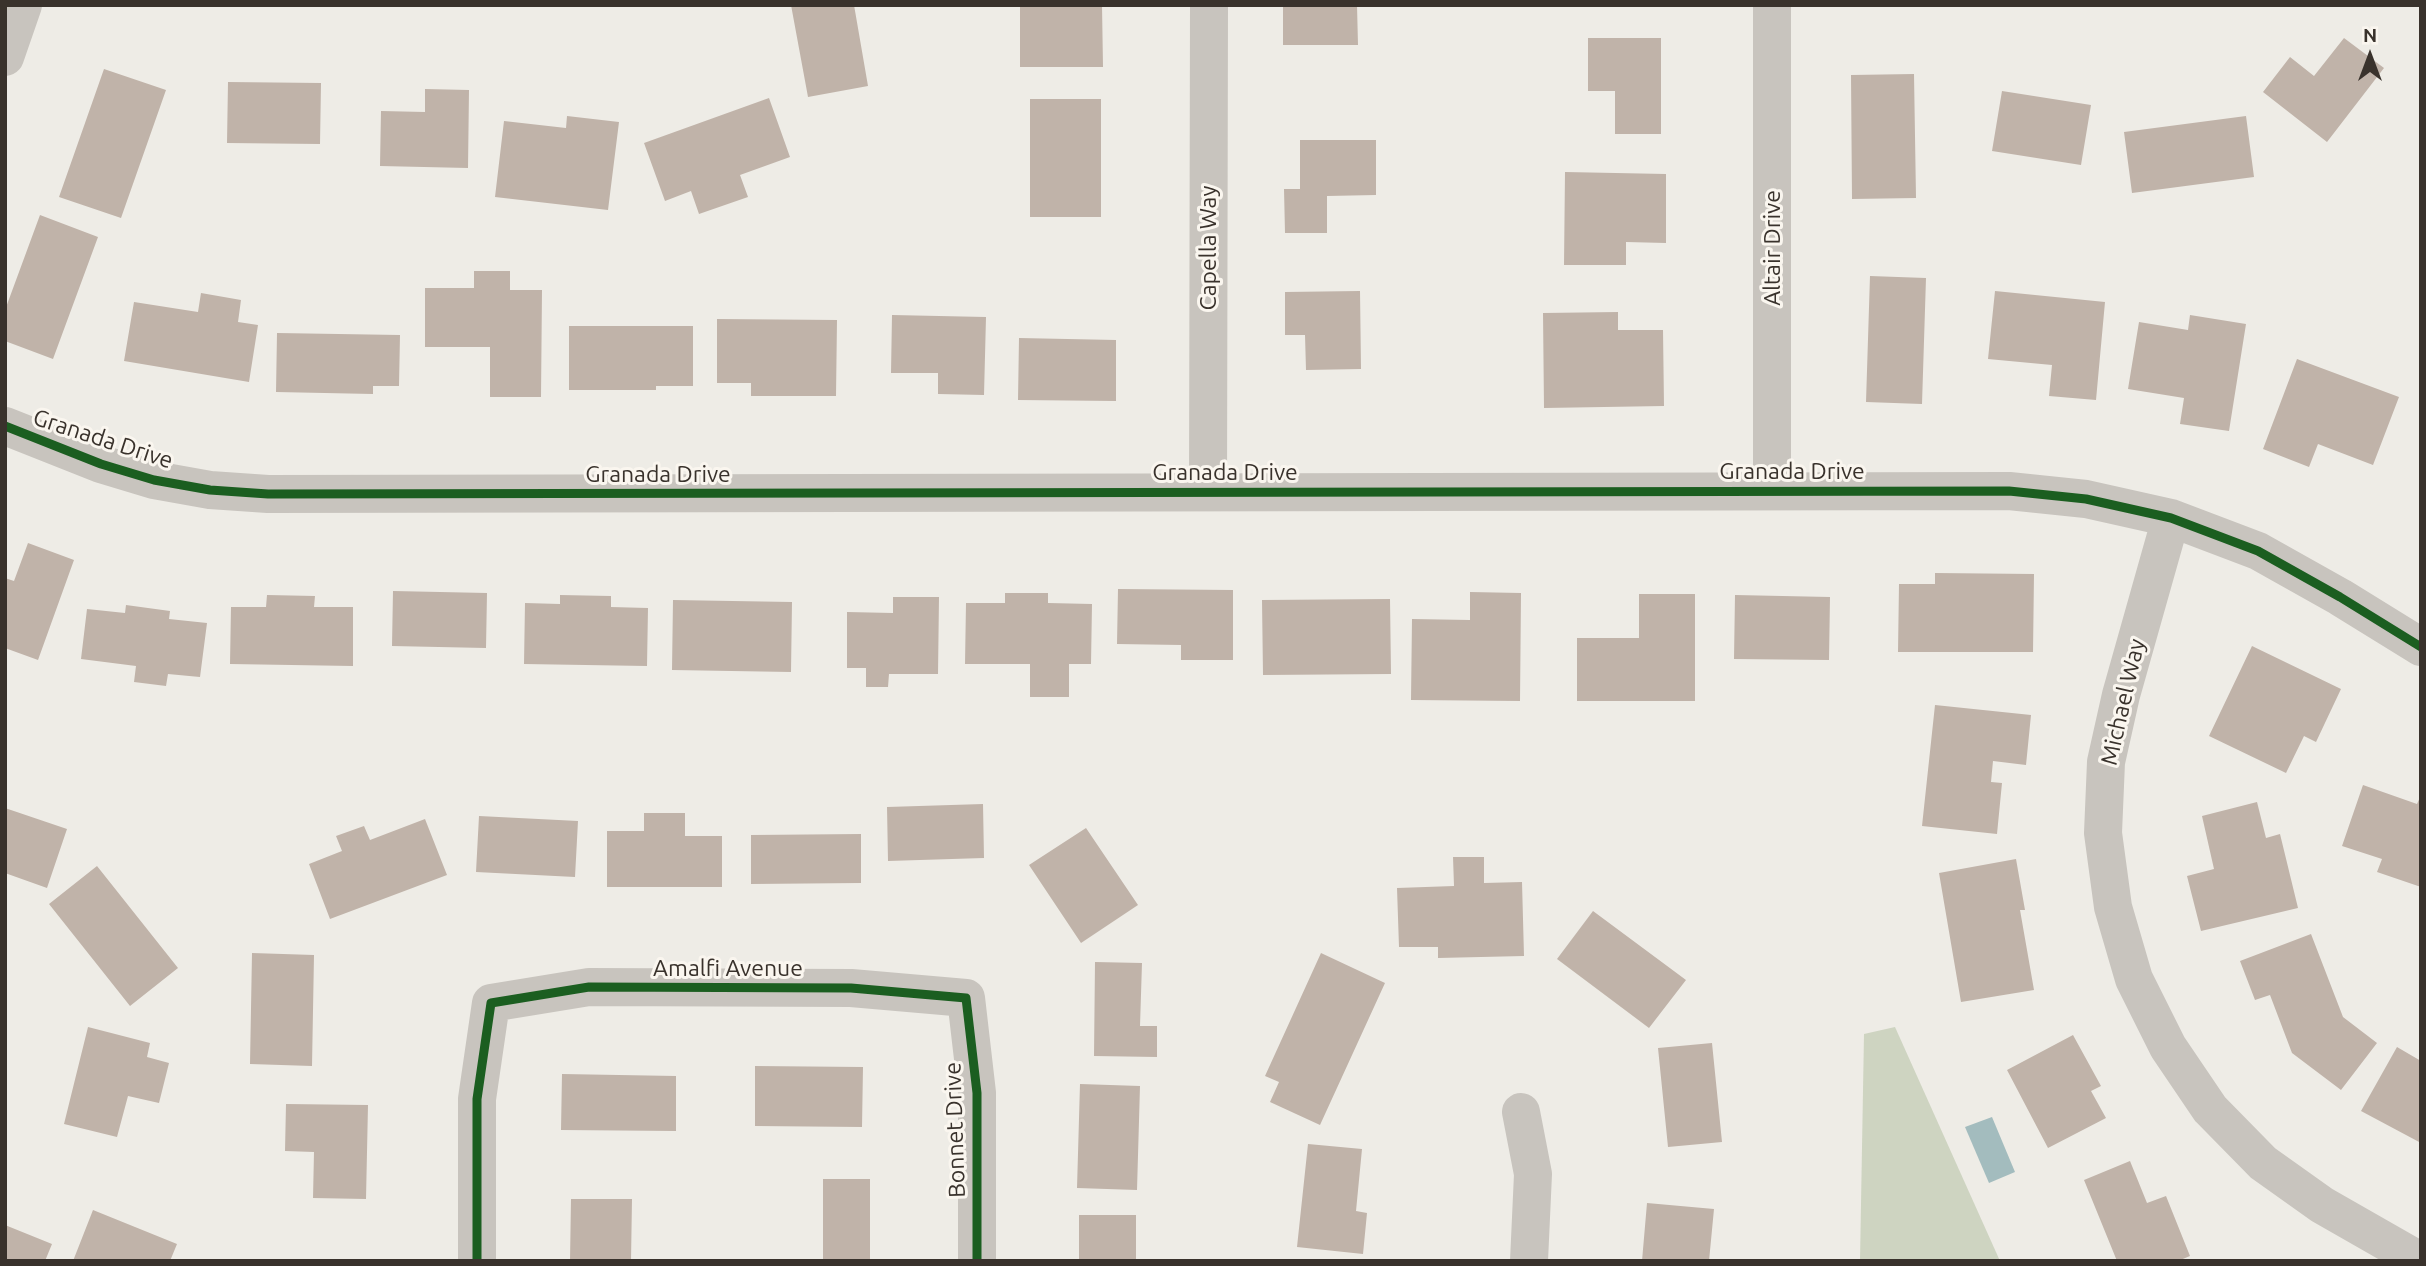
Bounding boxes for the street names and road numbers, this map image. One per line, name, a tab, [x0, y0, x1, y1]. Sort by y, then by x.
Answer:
street label: Capella Way	[1194, 186, 1222, 310]
street label: Altair Drive	[1758, 190, 1786, 306]
street label: Granada Drive	[29, 403, 177, 475]
street label: Granada Drive	[1719, 457, 1865, 485]
street label: Granada Drive	[1152, 458, 1298, 486]
street label: Granada Drive	[585, 460, 731, 488]
street label: Michael Way	[2095, 636, 2151, 768]
street label: Amalfi Avenue	[653, 954, 803, 982]
street label: Bonnet Drive	[939, 1062, 971, 1198]

